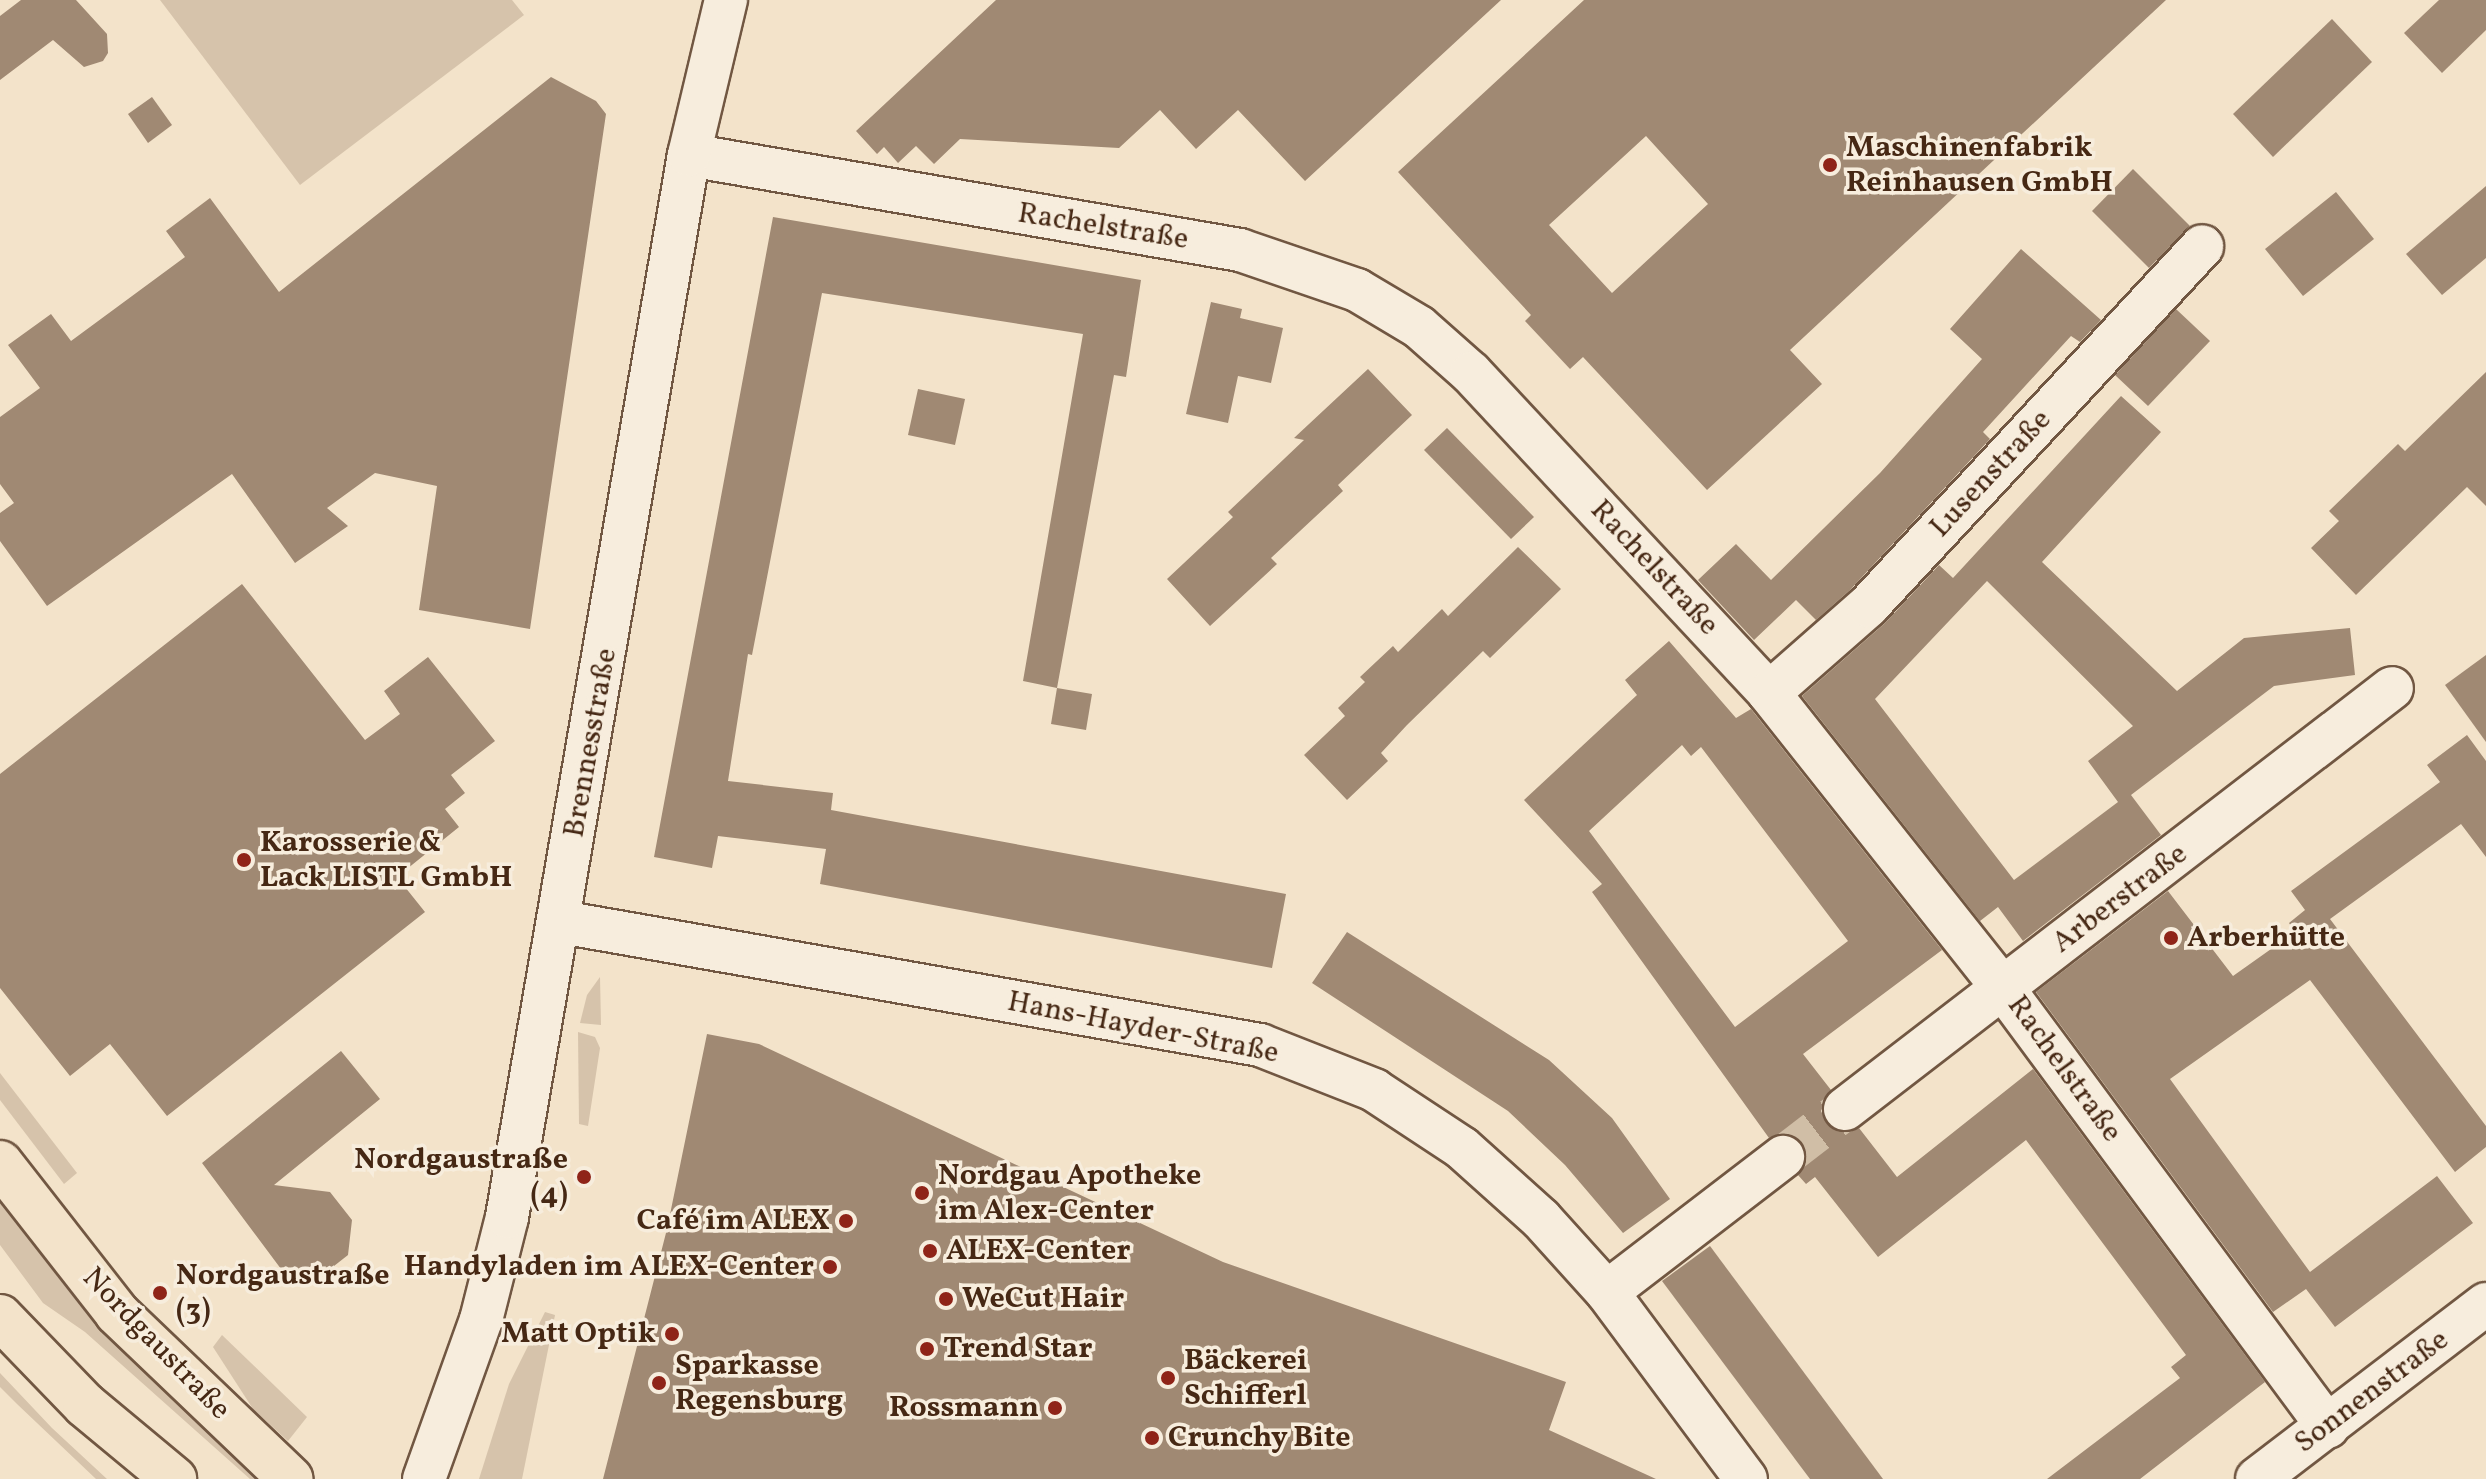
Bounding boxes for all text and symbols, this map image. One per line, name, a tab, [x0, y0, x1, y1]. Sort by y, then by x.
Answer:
place label: Maschinenfabrik Reinhausen GmbH	[1846, 130, 2113, 200]
marker: Maschinenfabrik Reinhausen GmbH	[1821, 156, 1839, 174]
street label: Rachelstraße	[1015, 196, 1191, 258]
street label: Lusenstraße	[1923, 403, 2059, 545]
street label: Rachelstraße	[1582, 493, 1726, 643]
street label: Brennesstraße	[557, 646, 625, 840]
place label: Karosserie & Lack LISTL GmbH	[260, 825, 512, 896]
street label: Arberstraße	[2045, 837, 2195, 961]
marker: Karosserie & Lack LISTL GmbH	[235, 851, 253, 869]
place label: Arberhütte	[2187, 920, 2345, 956]
marker: Arberhütte	[2162, 929, 2180, 947]
street label: Hans-Hayder-Straße	[1004, 984, 1282, 1072]
street label: Rachelstraße	[1999, 989, 2129, 1149]
place label: Nordgaustraße (4)	[354, 1142, 568, 1212]
place label: Nordgau Apotheke im Alex-Center	[938, 1158, 1201, 1228]
marker: Nordgaustraße (4)	[575, 1168, 593, 1186]
marker: Nordgau Apotheke im Alex-Center	[913, 1184, 931, 1202]
place label: Café im ALEX	[636, 1203, 830, 1239]
marker: Café im ALEX	[837, 1212, 855, 1230]
place label: ALEX-Center	[946, 1233, 1131, 1269]
marker: ALEX-Center	[921, 1242, 939, 1260]
place label: Handyladen im ALEX-Center	[404, 1249, 814, 1285]
place label: Nordgaustraße (3)	[176, 1258, 390, 1328]
marker: Handyladen im ALEX-Center	[821, 1258, 839, 1276]
street label: Nordgaustraße	[74, 1260, 238, 1428]
place label: WeCut Hair	[962, 1281, 1124, 1317]
marker: Nordgaustraße (3)	[151, 1284, 169, 1302]
marker: WeCut Hair	[937, 1290, 955, 1308]
place label: Matt Optik	[501, 1316, 656, 1352]
street label: Sonnenstraße	[2288, 1322, 2456, 1462]
marker: Matt Optik	[663, 1325, 681, 1343]
place label: Trend Star	[943, 1331, 1092, 1367]
marker: Trend Star	[918, 1340, 936, 1358]
place label: Bäckerei Schifferl	[1184, 1343, 1307, 1414]
place label: Sparkasse Regensburg	[675, 1348, 843, 1418]
marker: Bäckerei Schifferl	[1159, 1369, 1177, 1387]
marker: Sparkasse Regensburg	[650, 1374, 668, 1392]
place label: Rossmann	[889, 1390, 1039, 1426]
marker: Rossmann	[1046, 1399, 1064, 1417]
place label: Crunchy Bite	[1168, 1420, 1351, 1456]
marker: Crunchy Bite	[1143, 1429, 1161, 1447]

